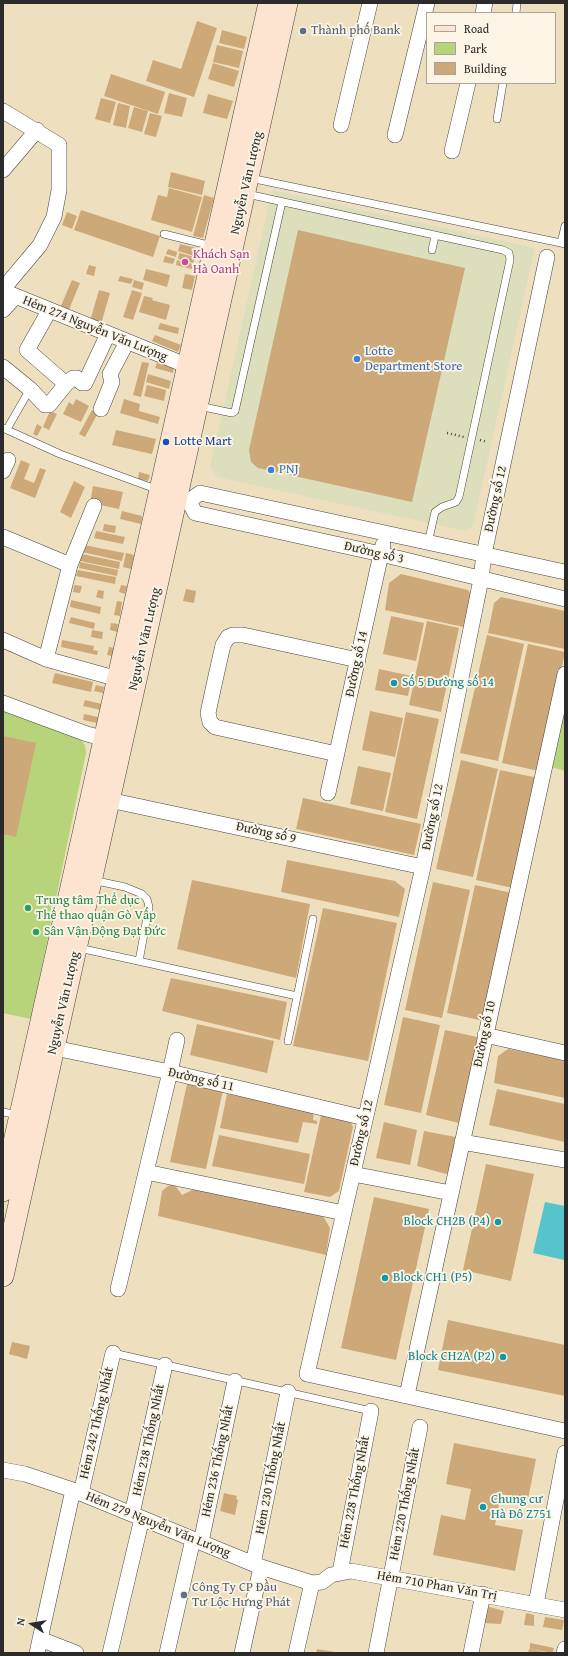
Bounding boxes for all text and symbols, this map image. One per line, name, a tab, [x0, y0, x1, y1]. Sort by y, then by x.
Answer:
legend	[426, 12, 556, 84]
text: Road	[464, 20, 489, 37]
place label: Thành phố Bank	[311, 23, 400, 39]
marker: Thành phố Bank	[298, 26, 308, 36]
text: Park	[464, 40, 487, 57]
text: Building	[464, 60, 507, 77]
street label: Nguyễn Văn Lượng	[228, 130, 266, 236]
place label: Khách Sạn Hà Oanh	[193, 247, 250, 278]
marker: Khách Sạn Hà Oanh	[180, 257, 190, 267]
street label: Hẻm 274 Nguyễn Văn Lượng	[20, 293, 170, 365]
place label: Lotte Department Store	[365, 344, 462, 375]
marker: Lotte Department Store	[352, 354, 362, 364]
place label: Lotte Mart	[174, 434, 232, 450]
marker: Lotte Mart	[161, 437, 171, 447]
place label: PNJ	[279, 462, 299, 478]
marker: PNJ	[266, 465, 276, 475]
street label: Đường số 12	[481, 465, 511, 533]
street label: Đường số 3	[343, 539, 405, 567]
street label: Nguyễn Văn Lượng	[126, 586, 164, 692]
street label: Đường số 14	[342, 630, 372, 698]
place label: Số 5 Đường số 14	[402, 675, 494, 691]
marker: Số 5 Đường số 14	[389, 678, 399, 688]
street label: Đường số 12	[419, 783, 447, 851]
street label: Đường số 9	[235, 819, 297, 847]
place label: Trung tâm Thể dục Thể thao quận Gò Vấp	[36, 893, 156, 924]
marker: Trung tâm Thể dục Thể thao quận Gò Vấp	[23, 903, 33, 913]
place label: Sân Vận Động Đạt Đức	[44, 924, 166, 940]
marker: Sân Vận Động Đạt Đức	[31, 927, 41, 937]
street label: Nguyễn Văn Lượng	[45, 950, 83, 1056]
street label: Đường số 10	[470, 1000, 500, 1068]
street label: Đường số 11	[167, 1065, 235, 1095]
street label: Đường số 12	[347, 1099, 377, 1167]
place label: Block CH2B (P4)	[404, 1214, 490, 1230]
marker: Block CH2B (P4)	[493, 1217, 503, 1227]
place label: Block CH1 (P5)	[393, 1270, 472, 1286]
marker: Block CH1 (P5)	[380, 1273, 390, 1283]
place label: Block CH2A (P2)	[408, 1349, 495, 1365]
marker: Block CH2A (P2)	[498, 1352, 508, 1362]
street label: Hẻm 242 Thống Nhất	[77, 1366, 117, 1480]
street label: Hẻm 238 Thống Nhất	[129, 1383, 169, 1497]
street label: Hẻm 236 Thống Nhất	[198, 1404, 238, 1518]
street label: Hẻm 230 Thống Nhất	[252, 1420, 290, 1536]
street label: Hẻm 228 Thống Nhất	[336, 1434, 374, 1550]
street label: Hẻm 220 Thống Nhất	[386, 1446, 424, 1562]
street label: Hẻm 279 Nguyễn Văn Lượng	[83, 1489, 233, 1561]
place label: Chung cư Hà Đô Z751	[491, 1492, 552, 1523]
marker: Chung cư Hà Đô Z751	[478, 1502, 488, 1512]
street label: Hẻm 710 Phan Văn Trị	[376, 1568, 498, 1604]
place label: Công Ty CP Đầu Tư Lộc Hưng Phát	[192, 1580, 291, 1611]
marker: Công Ty CP Đầu Tư Lộc Hưng Phát	[179, 1590, 189, 1600]
north arrow	[12, 1604, 52, 1644]
text: N	[12, 1616, 29, 1627]

